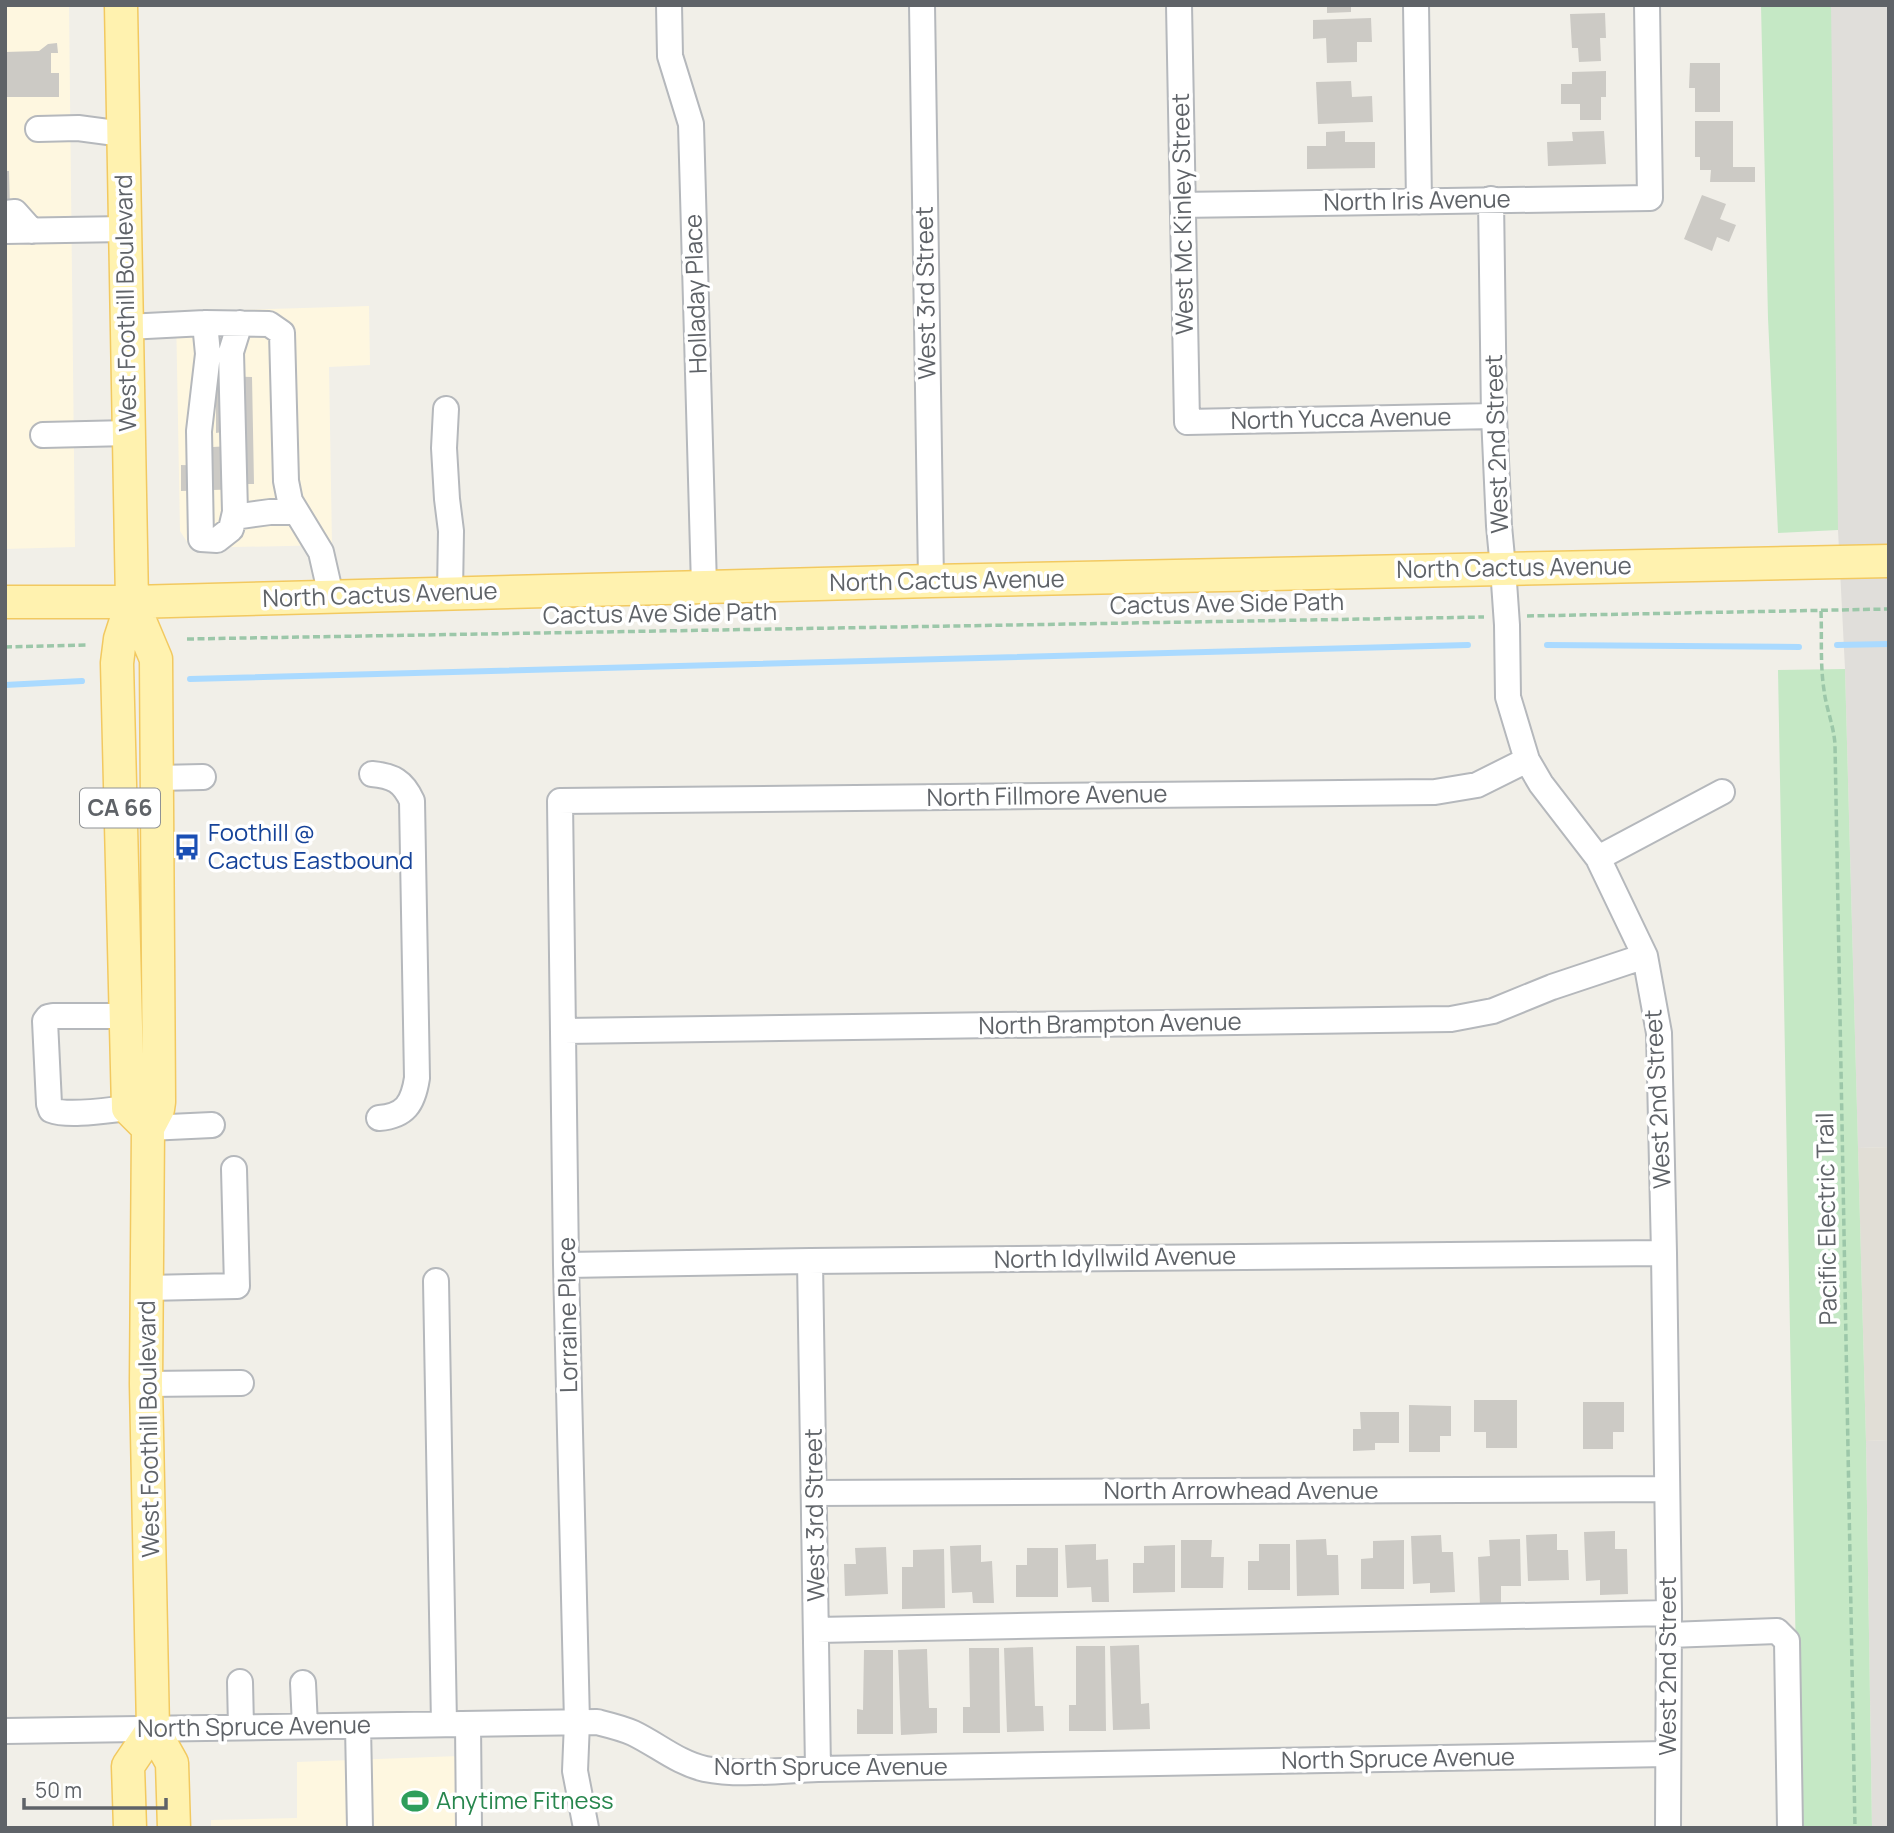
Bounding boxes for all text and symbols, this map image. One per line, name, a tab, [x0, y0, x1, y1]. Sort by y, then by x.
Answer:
street label: West Mc Kinley Street	[1163, 93, 1200, 335]
street label: West Foothill Boulevard	[106, 174, 143, 432]
street label: North Iris Avenue	[1323, 181, 1511, 218]
street label: West 3rd Street	[906, 206, 943, 380]
street label: Holladay Place	[675, 214, 714, 375]
street label: West 2nd Street	[1476, 354, 1515, 534]
street label: North Yucca Avenue	[1230, 399, 1452, 436]
street label: North Cactus Avenue	[1396, 548, 1632, 585]
street label: North Cactus Avenue	[829, 561, 1065, 598]
street label: North Cactus Avenue	[262, 573, 498, 614]
street label: Cactus Ave Side Path	[1109, 584, 1344, 621]
street label: Cactus Ave Side Path	[542, 594, 777, 631]
street label: North Fillmore Avenue	[926, 776, 1168, 813]
road number: CA 66	[80, 788, 160, 828]
place label: Foothill @ Cactus Eastbound	[208, 815, 413, 876]
bus stop icon: Foothill @ Cactus Eastbound	[172, 832, 202, 862]
street label: North Brampton Avenue	[978, 1004, 1242, 1041]
street label: West 2nd Street	[1635, 1009, 1678, 1190]
street label: Pacific Electric Trail	[1807, 1112, 1844, 1326]
street label: Lorraine Place	[549, 1237, 584, 1393]
street label: North Idyllwild Avenue	[993, 1238, 1236, 1275]
street label: West Foothill Boulevard	[129, 1300, 166, 1558]
street label: West 3rd Street	[795, 1428, 832, 1602]
street label: North Arrowhead Avenue	[1104, 1473, 1378, 1506]
street label: West 2nd Street	[1650, 1576, 1683, 1756]
street label: North Spruce Avenue	[137, 1707, 371, 1744]
street label: North Spruce Avenue	[1281, 1739, 1515, 1776]
street label: North Spruce Avenue	[714, 1749, 948, 1782]
scale bar	[24, 1766, 166, 1810]
text: 50 m	[35, 1776, 82, 1804]
place label: Anytime Fitness	[436, 1783, 614, 1816]
sports icon: Anytime Fitness	[400, 1786, 430, 1816]

